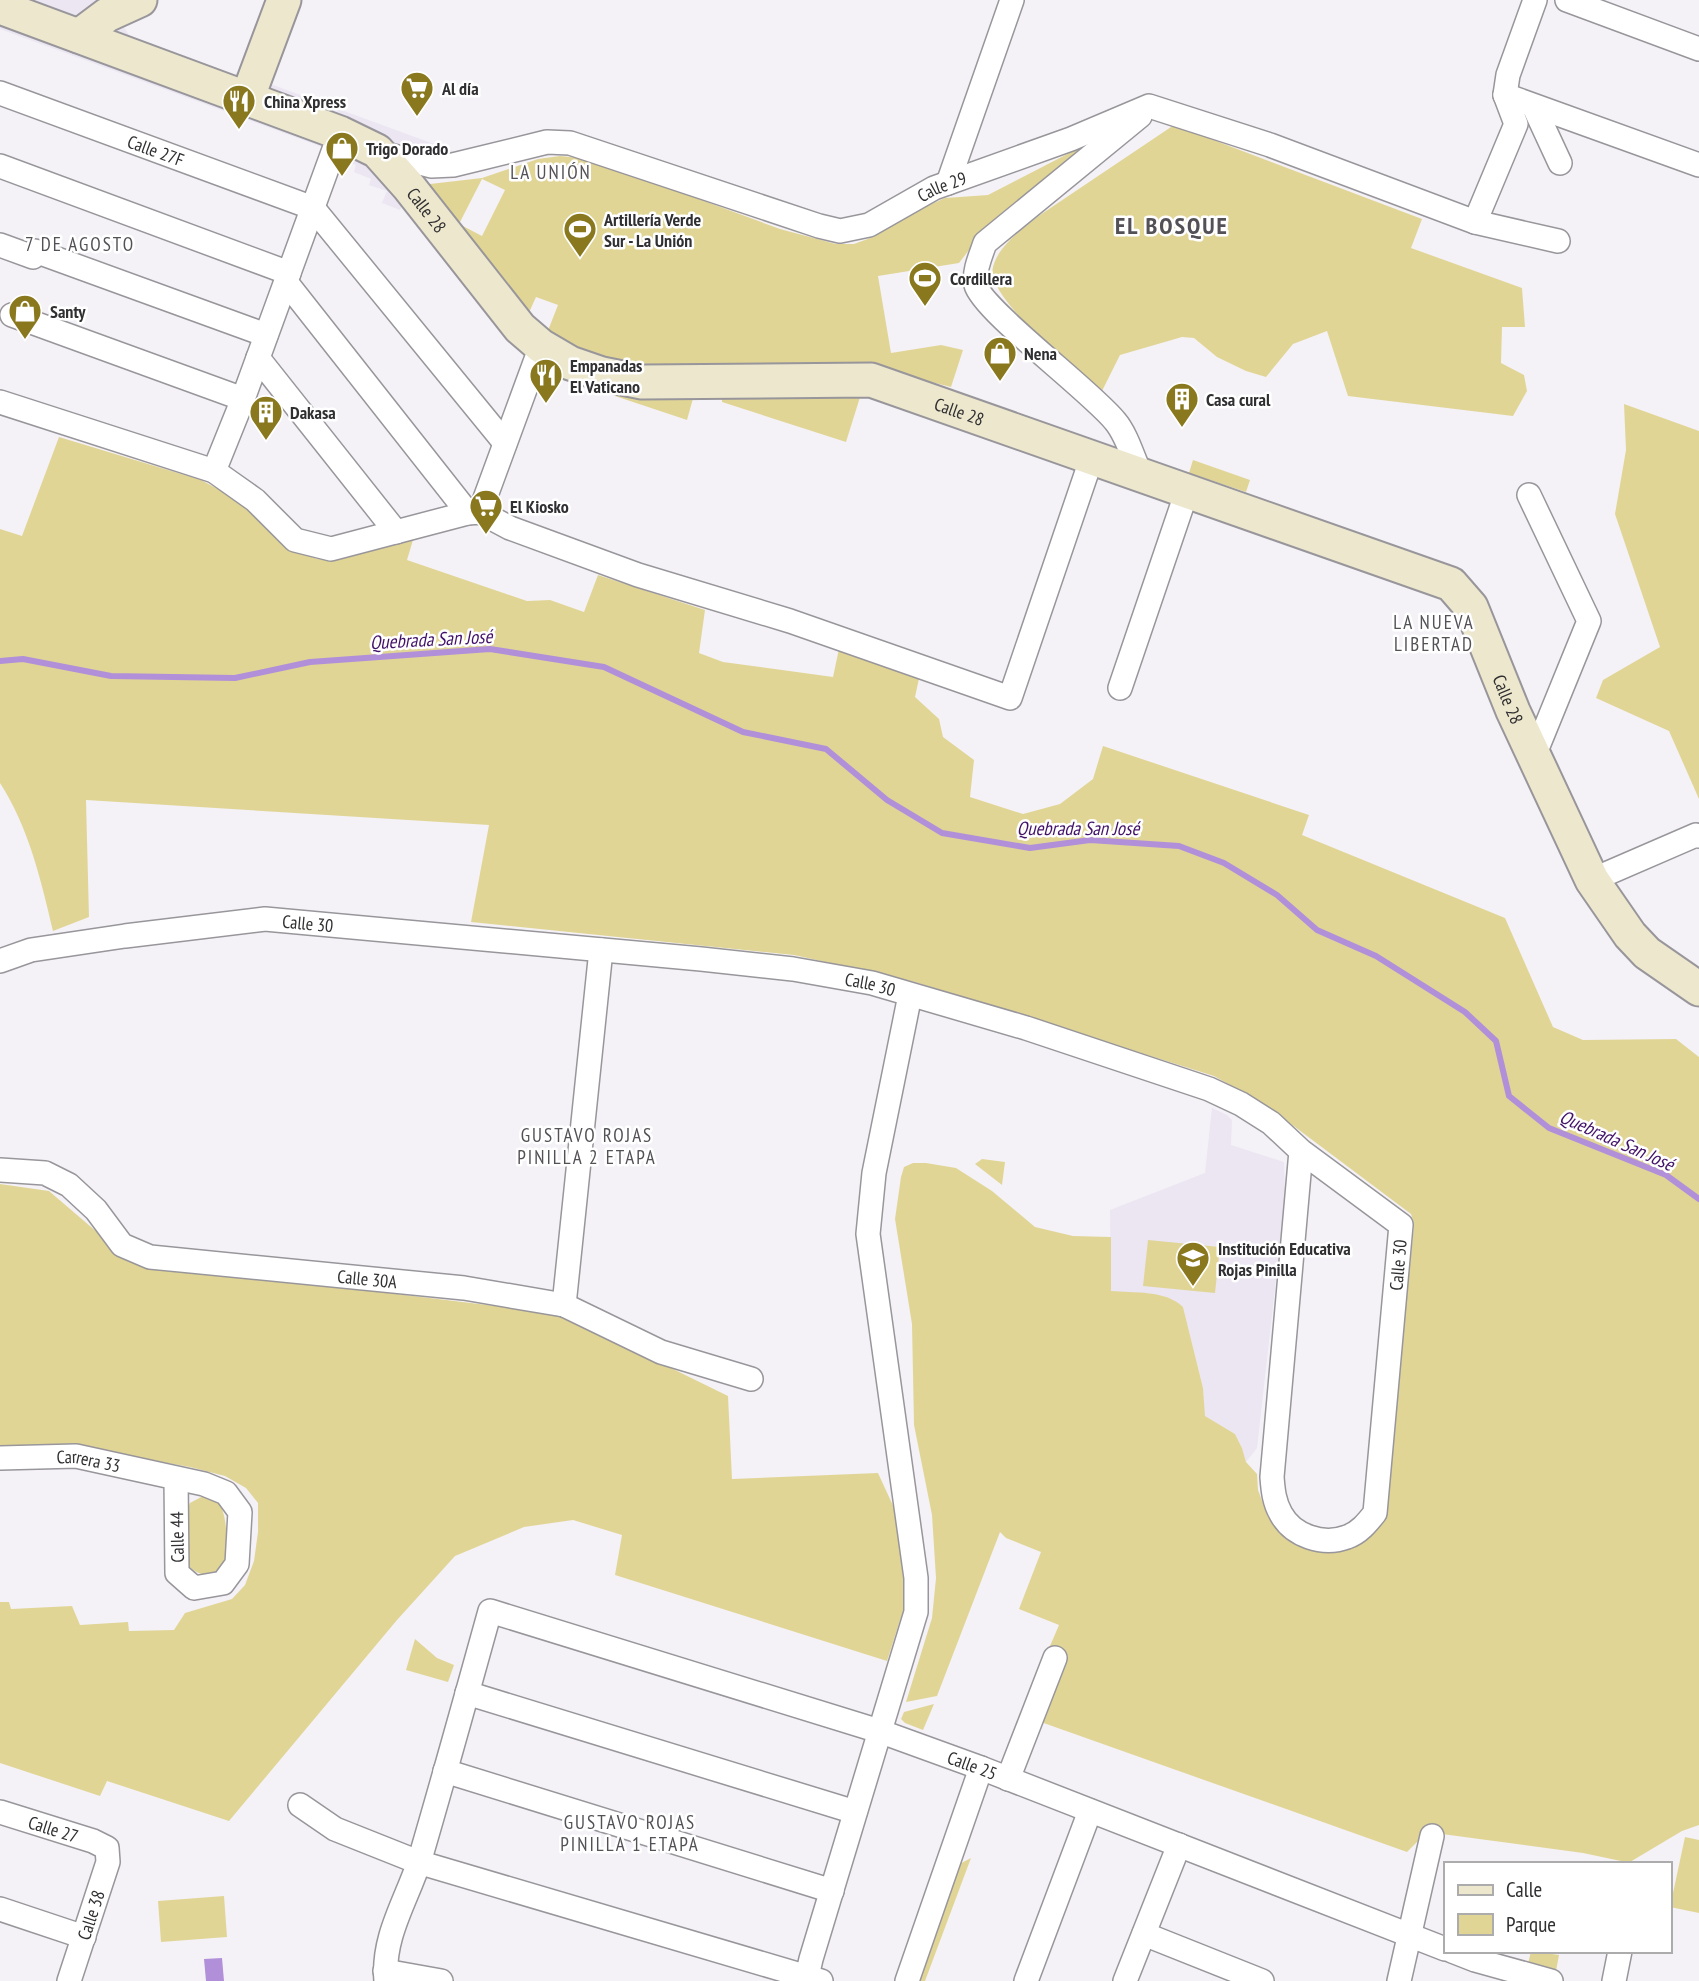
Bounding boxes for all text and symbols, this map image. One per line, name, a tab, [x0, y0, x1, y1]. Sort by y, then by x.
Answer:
supermarket icon: Al día	[398, 69, 436, 118]
place label: Al día	[441, 77, 479, 100]
restaurant icon: China Xpress	[220, 82, 258, 131]
place label: China Xpress	[264, 90, 346, 113]
street label: Calle 27F	[124, 129, 187, 171]
shop icon: Trigo Dorado	[323, 129, 361, 178]
place label: Trigo Dorado	[366, 137, 448, 160]
district label: LA UNIÓN	[510, 160, 592, 184]
street label: Calle 29	[913, 166, 969, 207]
street label: Calle 28	[402, 183, 452, 237]
place label: Artillería Verde Sur - La Unión	[603, 208, 701, 252]
sports icon: Artillería Verde Sur - La Unión	[561, 210, 599, 259]
district label: EL BOSQUE	[1115, 210, 1229, 241]
district label: 7 DE AGOSTO	[25, 232, 135, 256]
sports icon: Cordillera	[906, 259, 944, 308]
place label: Cordillera	[950, 267, 1012, 290]
shop icon: Santy	[6, 292, 44, 341]
place label: Santy	[50, 300, 86, 323]
shop icon: Nena	[981, 334, 1019, 383]
place label: Nena	[1024, 342, 1057, 365]
place label: Empanadas El Vaticano	[570, 354, 642, 398]
restaurant icon: Empanadas El Vaticano	[527, 356, 565, 405]
building icon: Casa cural	[1163, 380, 1201, 429]
place label: Casa cural	[1206, 388, 1271, 411]
street label: Calle 28	[931, 392, 987, 430]
building icon: Dakasa	[247, 393, 285, 442]
place label: Dakasa	[290, 401, 336, 424]
supermarket icon: El Kiosko	[467, 487, 505, 536]
place label: El Kiosko	[510, 495, 569, 518]
district label: LA NUEVA LIBERTAD	[1393, 610, 1475, 656]
water label: Quebrada San José	[369, 624, 495, 654]
street label: Calle 28	[1488, 671, 1529, 727]
water label: Quebrada San José	[1017, 816, 1141, 840]
street label: Calle 30	[281, 909, 334, 937]
street label: Calle 30	[843, 967, 898, 1001]
water label: Quebrada San José	[1556, 1104, 1680, 1177]
district label: GUSTAVO ROJAS PINILLA 2 ETAPA	[517, 1123, 657, 1169]
place label: Institución Educativa Rojas Pinilla	[1218, 1237, 1351, 1281]
school or university icon: Institución Educativa Rojas Pinilla	[1174, 1239, 1212, 1288]
street label: Calle 30	[1384, 1239, 1412, 1291]
street label: Calle 30A	[336, 1264, 398, 1293]
street label: Carrera 33	[56, 1444, 123, 1477]
street label: Calle 44	[165, 1511, 189, 1563]
street label: Calle 25	[944, 1745, 1000, 1785]
street label: Calle 27	[26, 1810, 81, 1847]
district label: GUSTAVO ROJAS PINILLA 1 ETAPA	[560, 1810, 700, 1856]
legend	[1444, 1862, 1671, 1953]
text: Calle	[1506, 1876, 1542, 1903]
street label: Calle 38	[72, 1887, 110, 1943]
text: Parque	[1506, 1911, 1556, 1938]

